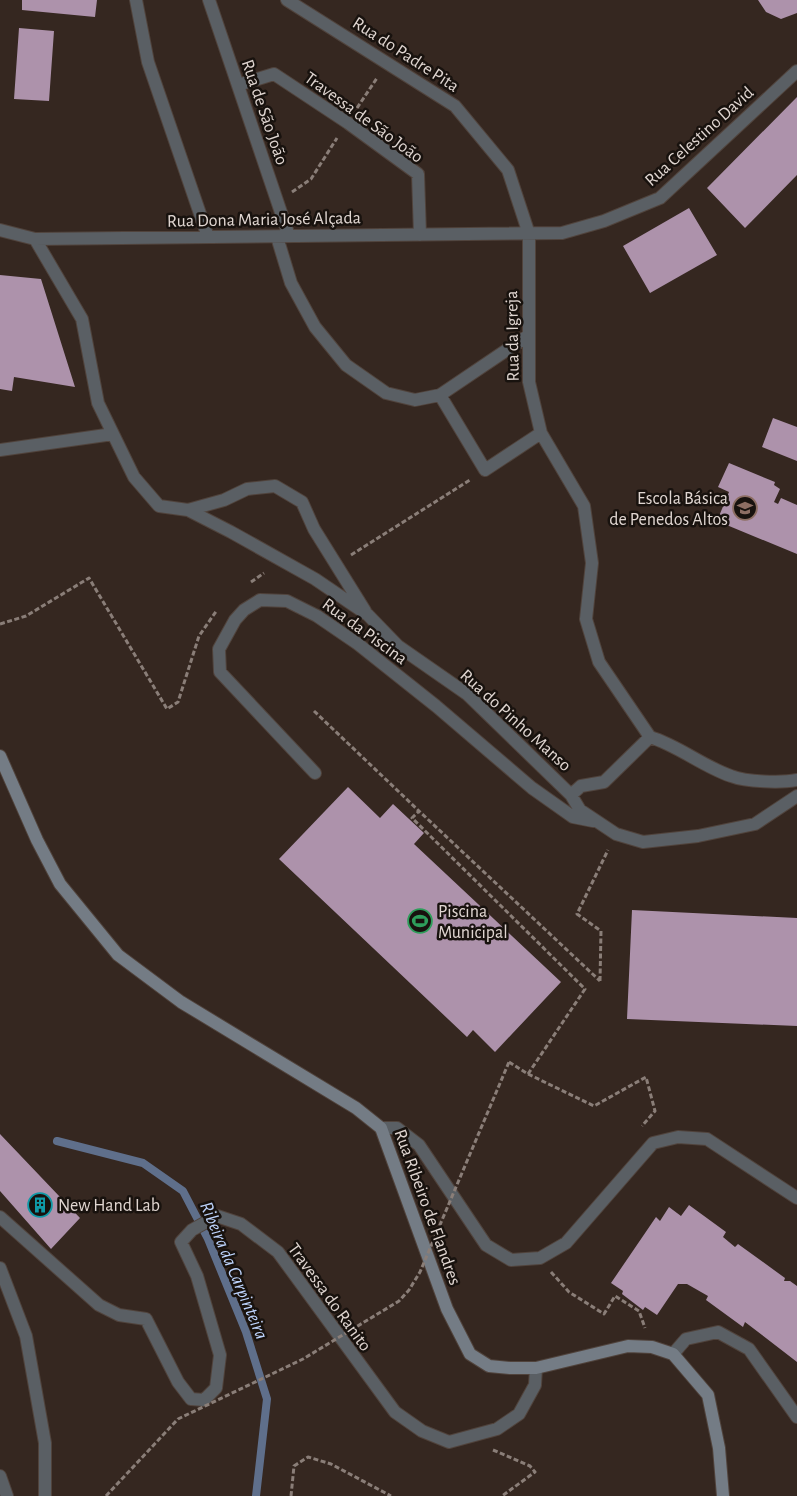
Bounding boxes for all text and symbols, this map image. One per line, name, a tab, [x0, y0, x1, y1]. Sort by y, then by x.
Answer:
street label: Rua do Padre Pita	[349, 14, 462, 96]
street label: Rua de São João	[238, 57, 291, 167]
street label: Travessa de São João	[301, 69, 426, 167]
street label: Rua Celestino David	[642, 84, 757, 190]
street label: Rua Dona Maria José Alçada	[167, 209, 361, 231]
street label: Rua da Igreja	[503, 290, 523, 382]
place label: Escola Básica de Penedos Altos	[609, 490, 728, 529]
school or university icon: Escola Básica de Penedos Altos	[732, 495, 758, 521]
street label: Rua da Piscina	[319, 595, 410, 668]
street label: Rua do Pinho Manso	[456, 666, 574, 775]
place label: Piscina Municipal	[438, 903, 508, 942]
sports icon: Piscina Municipal	[407, 908, 433, 934]
street label: Rua Ribeiro de Flandres	[391, 1127, 464, 1288]
building icon: New Hand Lab	[27, 1192, 53, 1218]
place label: New Hand Lab	[58, 1197, 160, 1215]
water label: Ribeira da Carpinteira	[196, 1199, 271, 1342]
street label: Travessa do Ranito	[284, 1240, 374, 1355]

